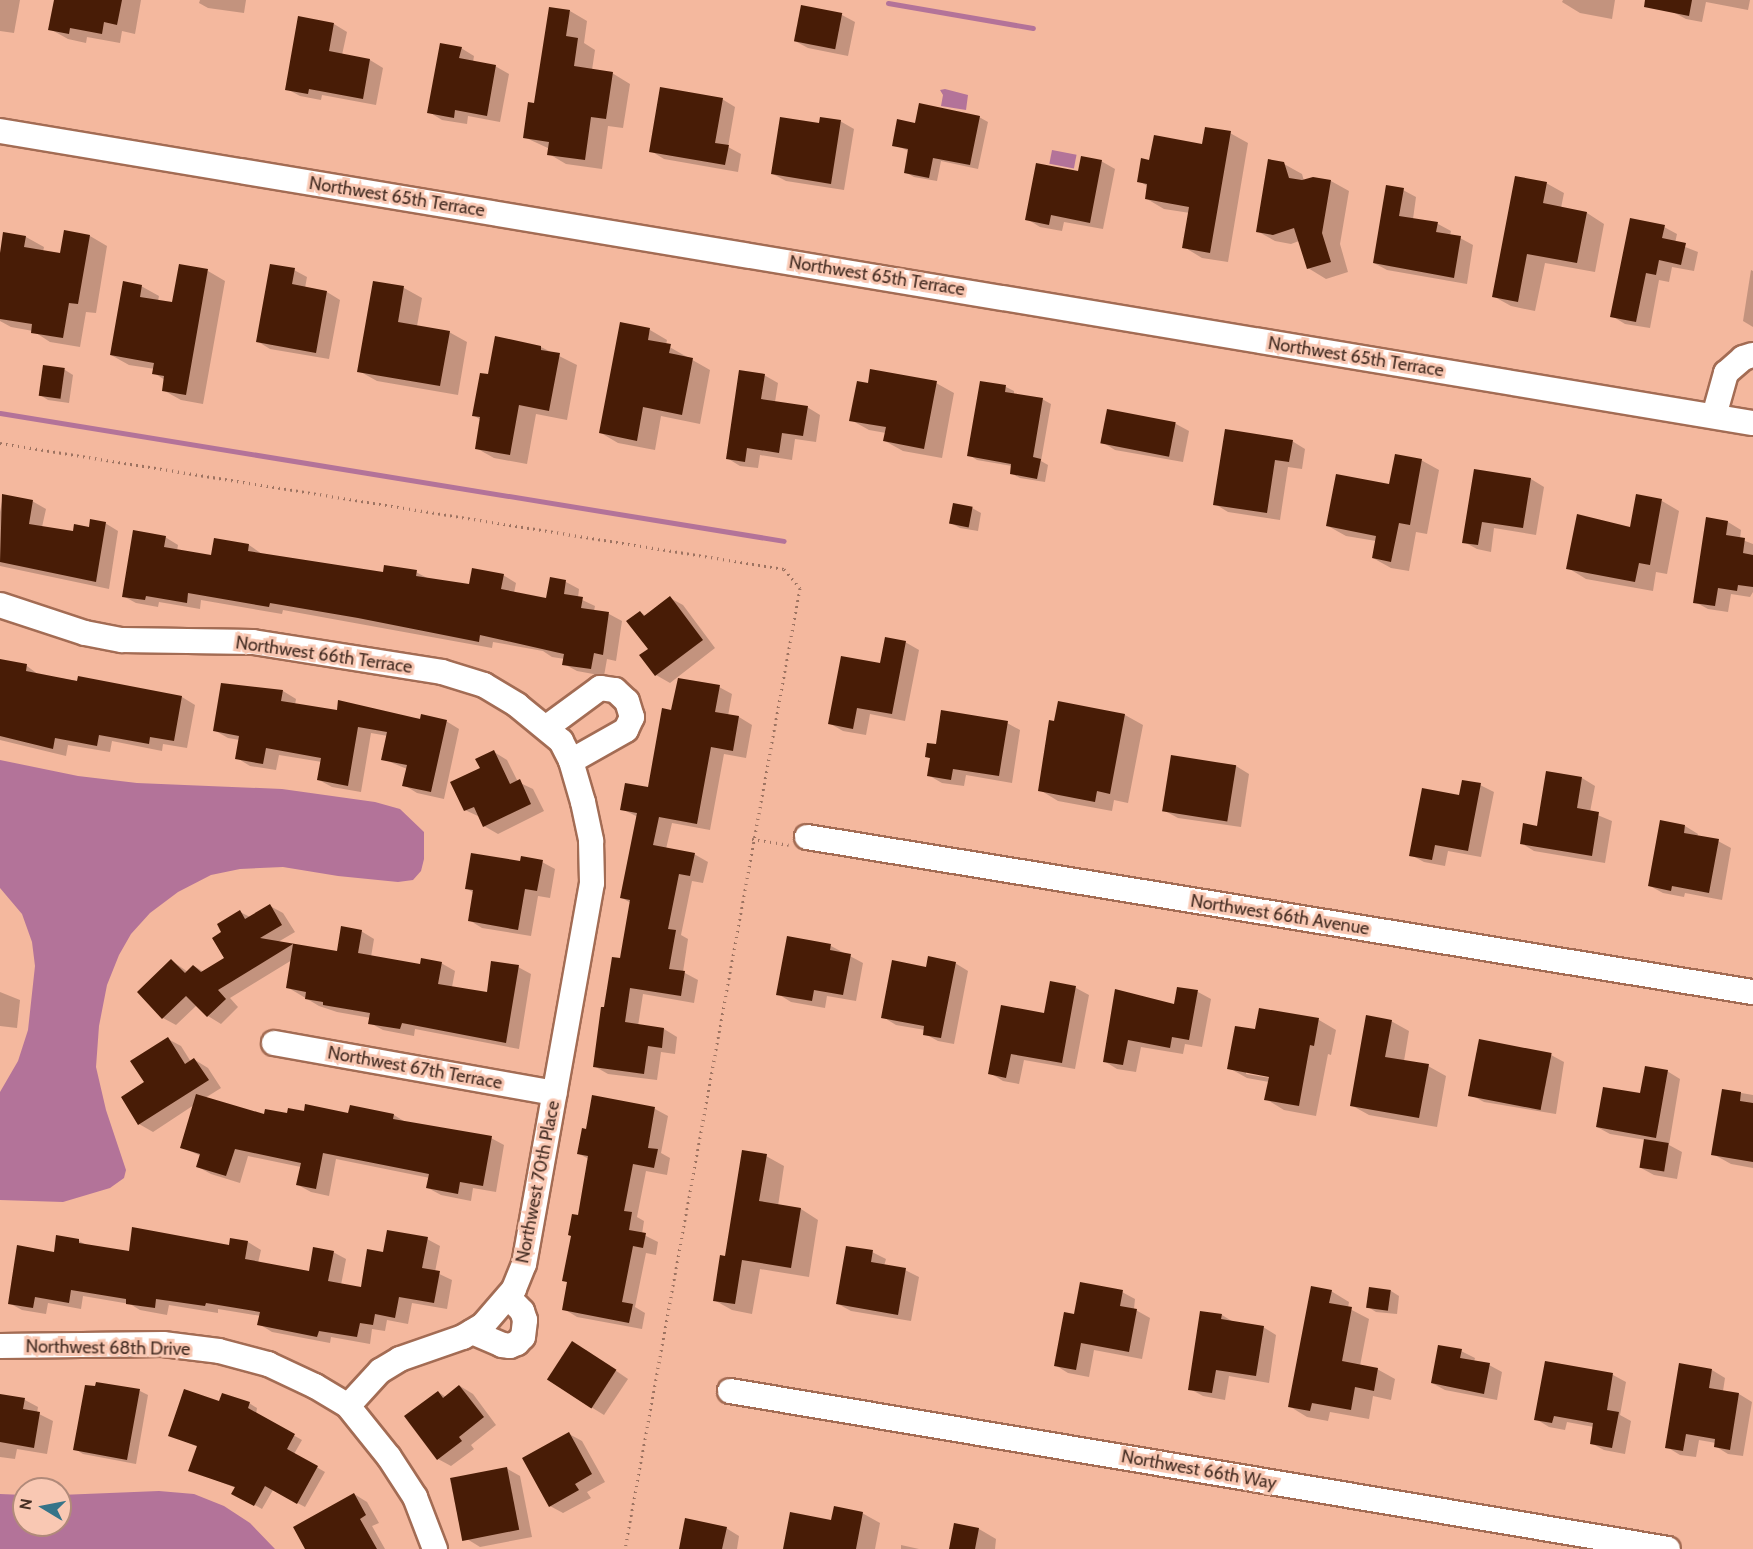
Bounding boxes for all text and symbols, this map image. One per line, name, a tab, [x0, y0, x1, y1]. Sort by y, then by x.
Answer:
street label: Northwest 65th Terrace	[308, 172, 486, 222]
street label: Northwest 65th Terrace	[788, 251, 966, 301]
street label: Northwest 65th Terrace	[1267, 332, 1445, 382]
street label: Northwest 66th Terrace	[234, 632, 414, 678]
street label: Northwest 66th Avenue	[1189, 890, 1371, 940]
street label: Northwest 67th Terrace	[326, 1042, 504, 1094]
street label: Northwest 70th Place	[512, 1099, 564, 1265]
street label: Northwest 68th Drive	[25, 1336, 191, 1360]
street label: Northwest 66th Way	[1120, 1446, 1278, 1494]
north arrow	[12, 1477, 72, 1537]
text: N	[15, 1497, 36, 1511]

